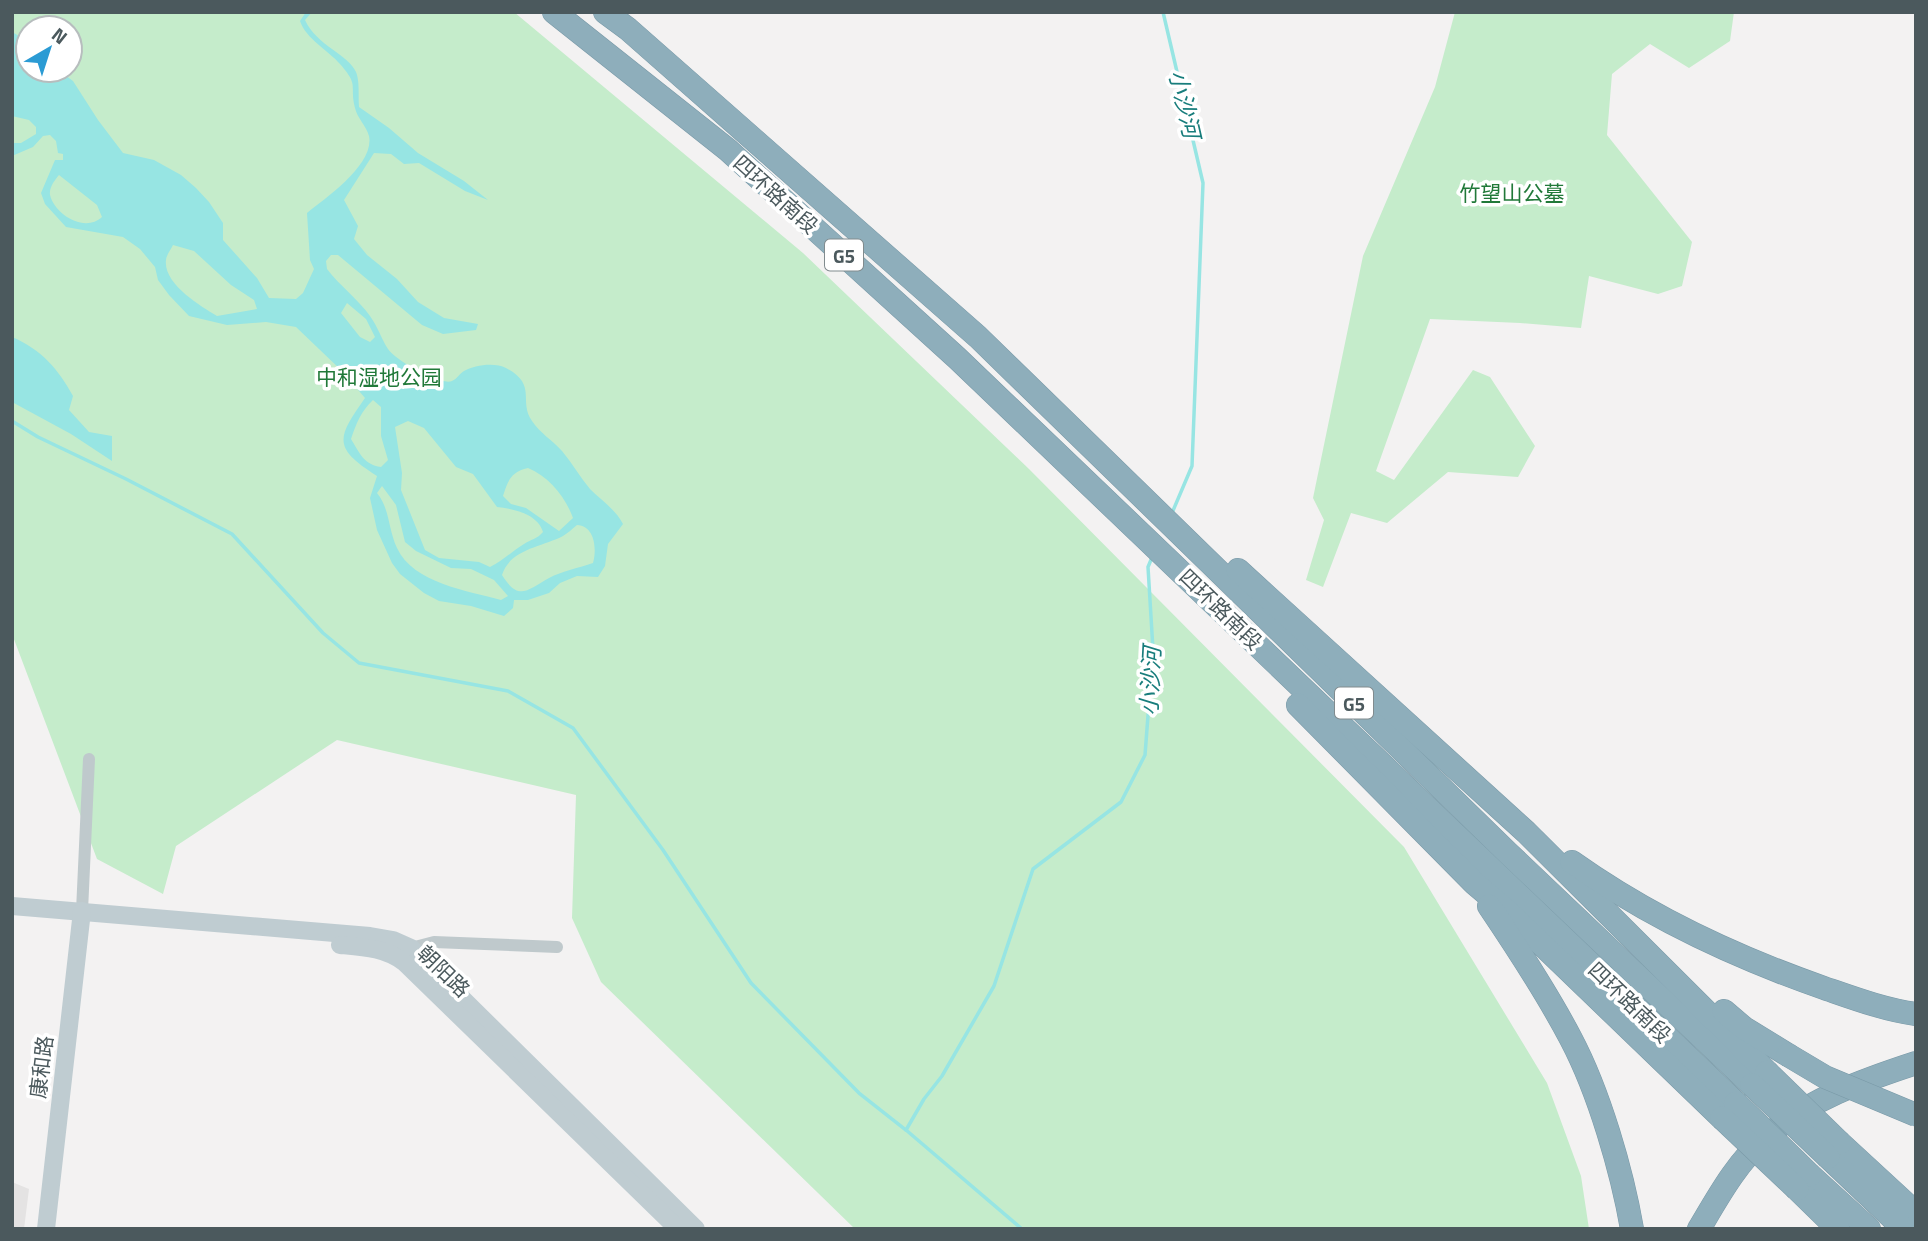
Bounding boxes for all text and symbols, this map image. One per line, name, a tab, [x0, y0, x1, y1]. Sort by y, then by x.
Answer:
north arrow	[14, 14, 84, 84]
text: N	[46, 20, 74, 51]
water label: 小沙河	[1160, 66, 1211, 145]
street label: 四环路南段	[726, 147, 826, 241]
park label: 竹望山公墓	[1460, 177, 1565, 209]
road number: G5	[825, 240, 863, 270]
park label: 中和湿地公园	[316, 361, 442, 393]
street label: 四环路南段	[1172, 561, 1270, 657]
water label: 小沙河	[1131, 642, 1169, 716]
road number: G5	[1335, 688, 1373, 718]
street label: 朝阳路	[410, 938, 478, 1004]
street label: 四环路南段	[1581, 954, 1679, 1050]
street label: 康和路	[21, 1034, 61, 1100]

